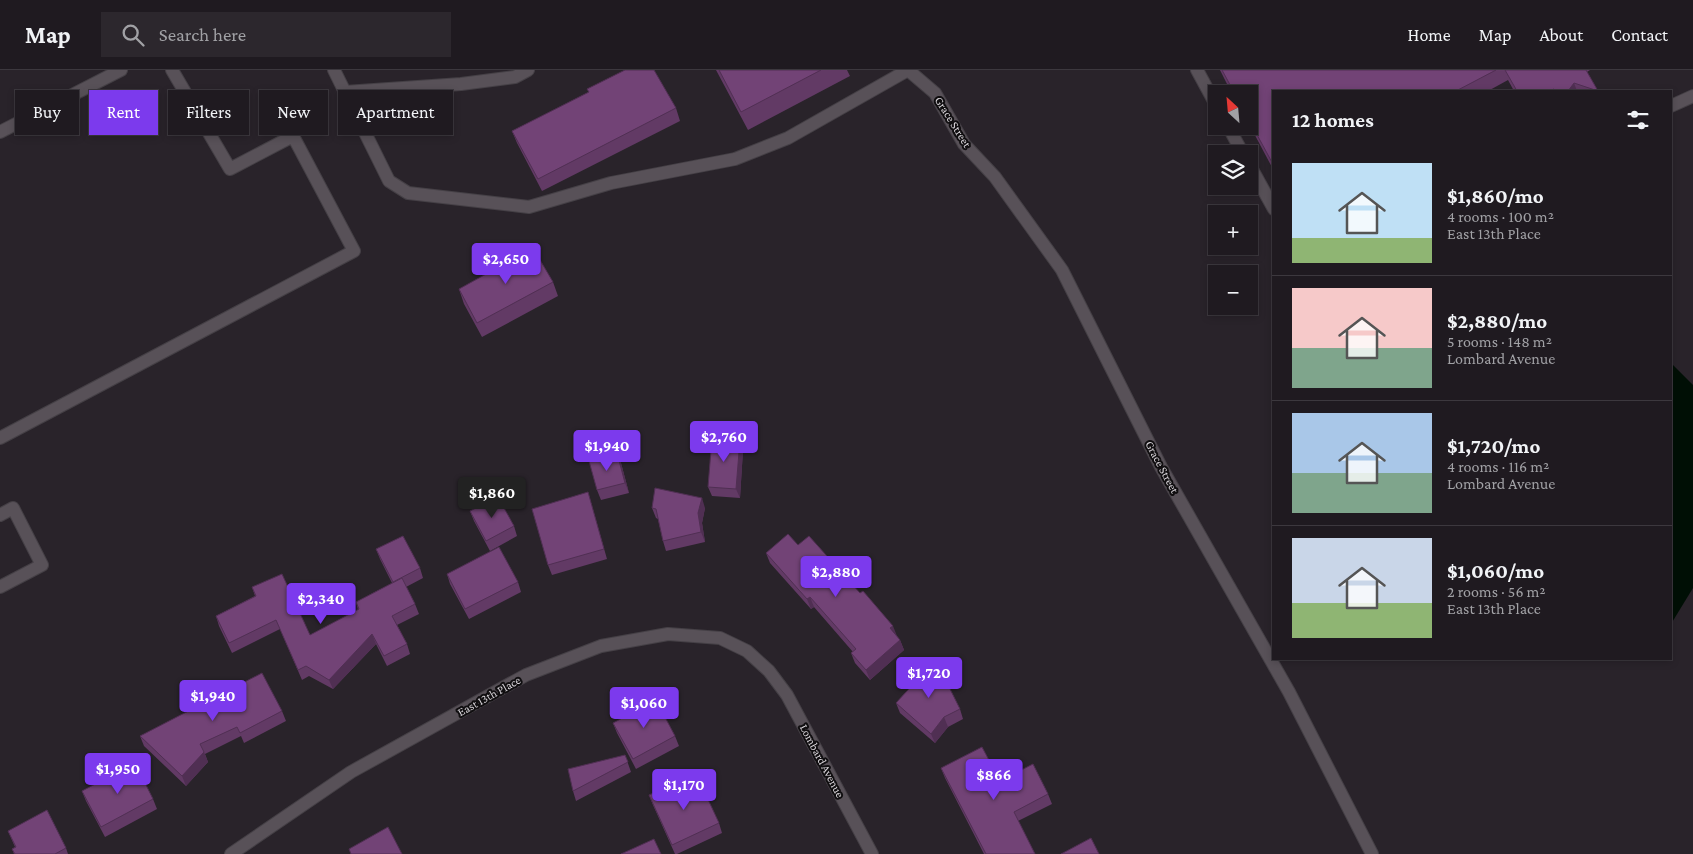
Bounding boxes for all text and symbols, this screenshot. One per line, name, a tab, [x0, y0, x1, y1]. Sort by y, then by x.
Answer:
search box	[101, 12, 451, 57]
text: Map	[25, 21, 71, 48]
icon: search	[119, 21, 147, 49]
text: Search here	[159, 24, 246, 45]
text: Home	[1408, 25, 1451, 45]
text: Map	[1479, 25, 1511, 45]
text: About	[1539, 25, 1583, 45]
text: Contact	[1611, 25, 1668, 45]
north arrow	[1208, 85, 1258, 135]
map controls	[1208, 85, 1258, 315]
chip: Buy	[15, 90, 79, 135]
chip: Rent	[89, 90, 158, 135]
chip: Filters	[168, 90, 249, 135]
chip: New	[259, 90, 328, 135]
chip: Apartment	[338, 90, 453, 135]
street label: Grace Street	[932, 94, 975, 151]
icon: filters	[1624, 106, 1652, 134]
text: 12 homes	[1292, 108, 1374, 132]
button: layers	[1208, 145, 1258, 195]
icon: home	[1332, 183, 1392, 243]
text: $1,860/mo	[1447, 184, 1544, 208]
button: +	[1208, 205, 1258, 255]
text: 4 rooms · 100 m²	[1447, 208, 1554, 225]
text: East 13th Place	[1447, 225, 1541, 242]
pin: $2,650	[465, 242, 547, 285]
text: $2,650	[483, 250, 529, 267]
button: −	[1208, 265, 1258, 315]
icon: home	[1332, 308, 1392, 368]
text: $2,880/mo	[1447, 309, 1547, 333]
text: 5 rooms · 148 m²	[1447, 333, 1552, 350]
text: Lombard Avenue	[1447, 350, 1555, 367]
pin: $2,760	[683, 420, 765, 463]
text: $2,760	[701, 428, 747, 445]
pin: $1,940	[566, 430, 648, 472]
icon: home	[1332, 433, 1392, 493]
text: $1,720/mo	[1447, 434, 1540, 458]
text: $1,940	[584, 437, 630, 454]
street label: Grace Street	[1142, 438, 1182, 497]
text: 4 rooms · 116 m²	[1447, 458, 1549, 475]
text: Lombard Avenue	[1447, 475, 1555, 492]
pin: $1,860	[451, 476, 533, 519]
text: $1,860	[469, 484, 515, 501]
pin: $2,880	[795, 556, 877, 598]
icon: home	[1332, 558, 1392, 618]
text: $1,060/mo	[1447, 559, 1544, 583]
text: $2,880	[812, 563, 860, 580]
pin: $2,340	[280, 582, 362, 625]
text: 2 rooms · 56 m²	[1447, 583, 1546, 600]
text: $2,340	[298, 590, 344, 607]
text: East 13th Place	[1447, 600, 1541, 617]
pin: $1,720	[888, 656, 970, 699]
text: $1,720	[907, 664, 951, 681]
street label: East 13th Place	[455, 673, 523, 719]
pin: $1,940	[172, 680, 254, 722]
pin: $1,060	[603, 686, 685, 729]
text: $1,940	[190, 687, 236, 704]
text: $1,060	[621, 694, 667, 711]
street label: Lombard Avenue	[797, 722, 847, 800]
pin: $1,950	[77, 752, 159, 795]
pin: $866	[964, 758, 1024, 801]
text: $1,950	[96, 760, 140, 777]
text: $866	[977, 766, 1011, 783]
pin: $1,170	[643, 768, 725, 811]
text: $1,170	[663, 776, 705, 793]

